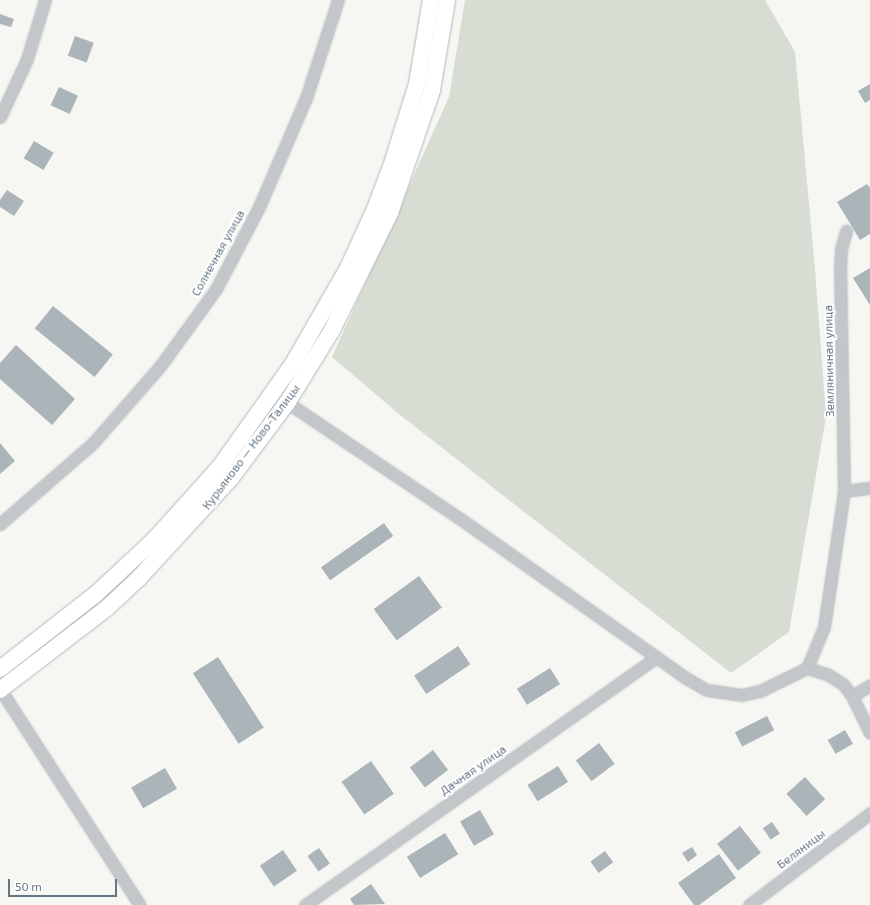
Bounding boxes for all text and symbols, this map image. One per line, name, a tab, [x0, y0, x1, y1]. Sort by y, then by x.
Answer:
street label: Солнечная улица	[188, 207, 248, 299]
street label: Земляничная улица	[821, 305, 837, 417]
street label: Курьяново — Ново-Талицы	[199, 382, 303, 512]
street label: Дачная улица	[437, 742, 509, 798]
street label: Беляницы	[774, 826, 828, 872]
scale bar	[10, 871, 119, 897]
text: 50 m	[15, 879, 42, 893]

